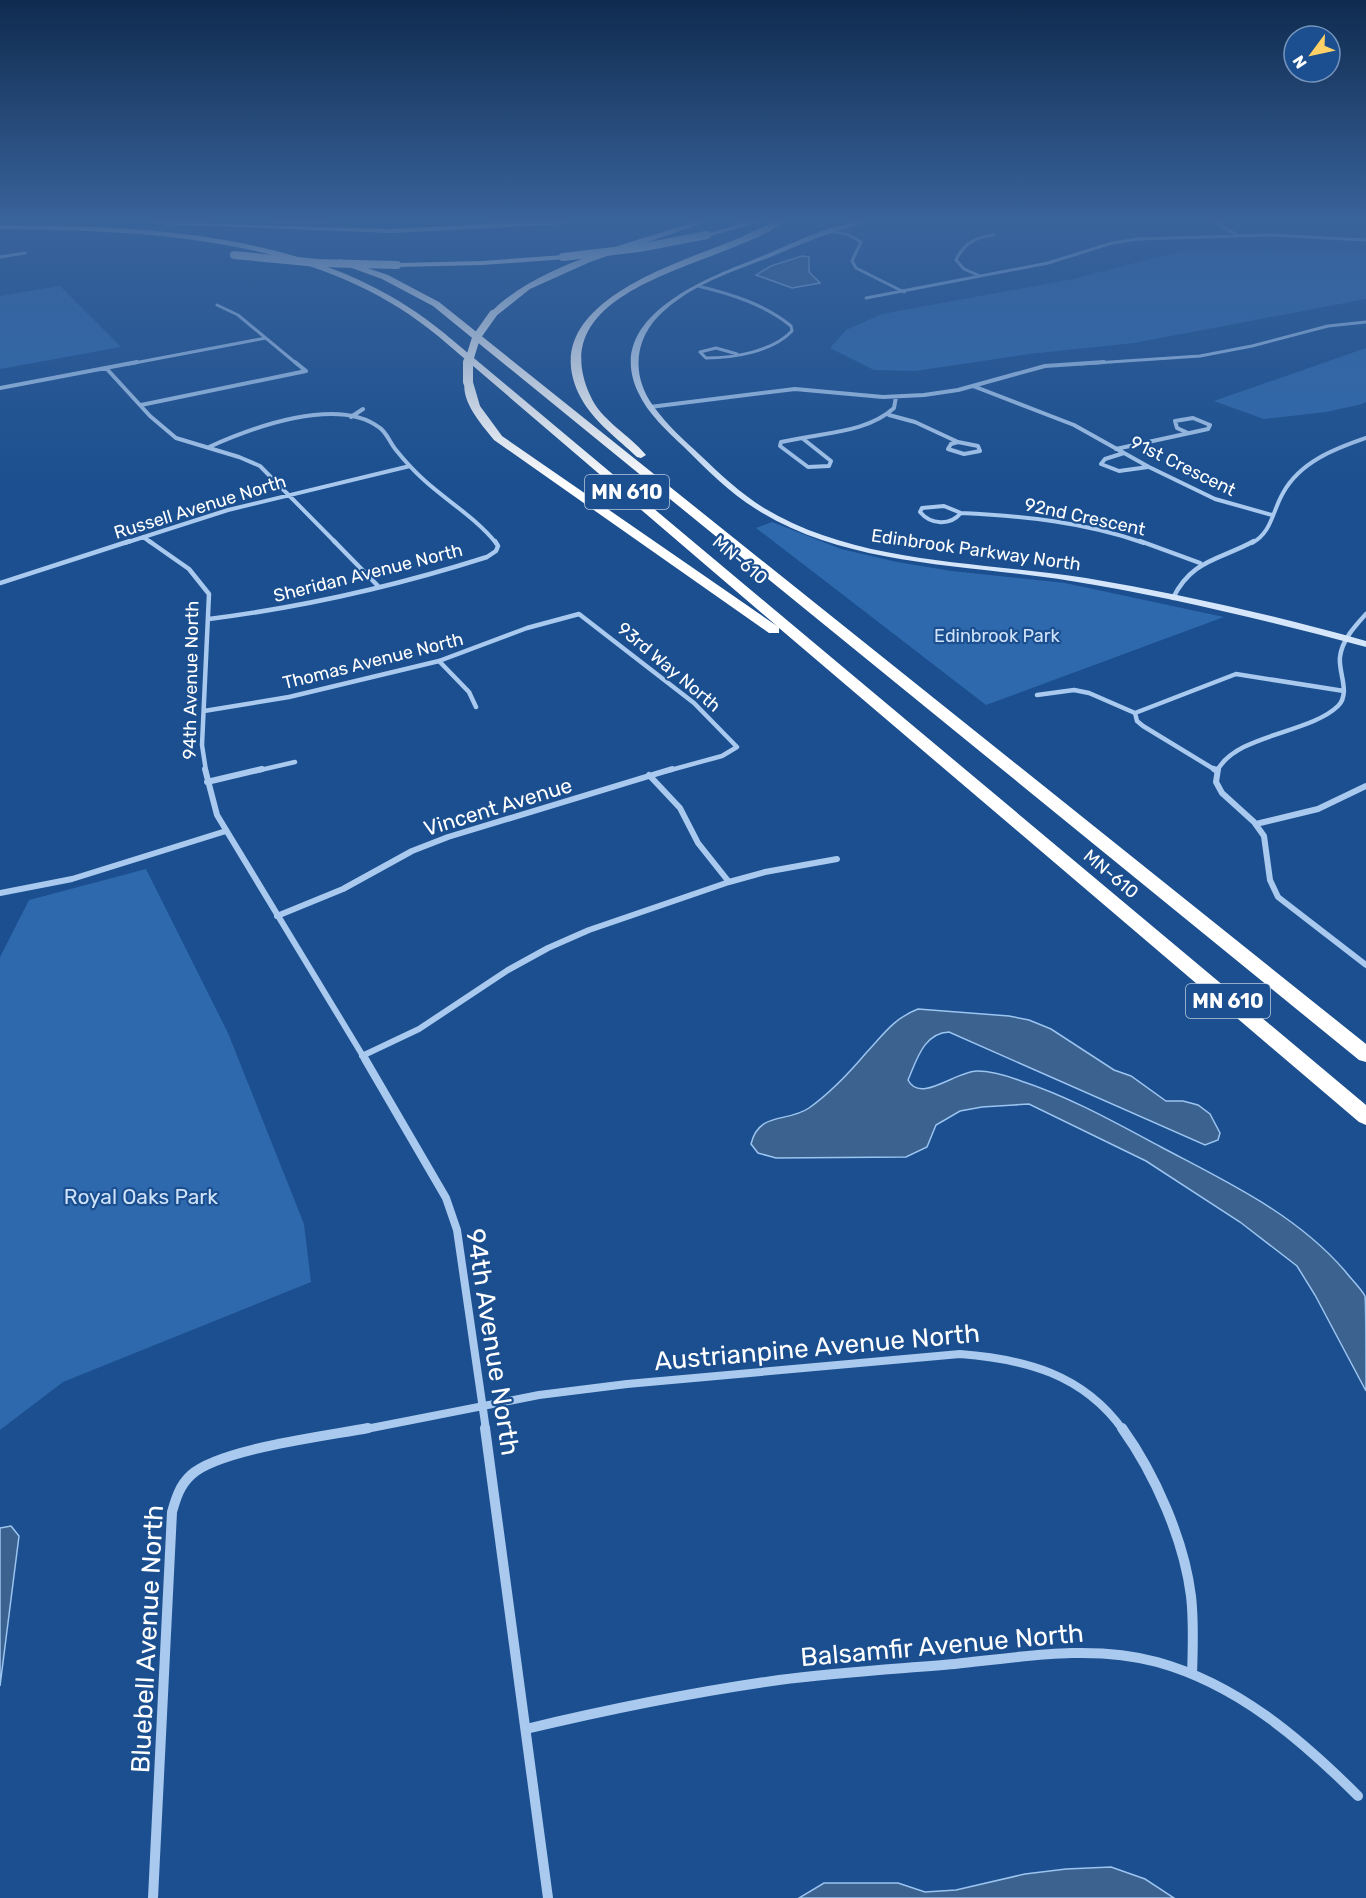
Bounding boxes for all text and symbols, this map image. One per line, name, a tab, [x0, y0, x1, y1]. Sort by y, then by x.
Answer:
north arrow	[1282, 24, 1342, 84]
text: N	[1289, 52, 1311, 72]
street label: 91st Crescent	[1127, 431, 1239, 501]
street label: Russell Avenue North	[111, 470, 289, 544]
road number: MN 610	[585, 475, 669, 509]
street label: 92nd Crescent	[1023, 493, 1147, 541]
street label: Edinbrook Parkway North	[870, 524, 1082, 576]
street label: MN-610	[708, 531, 772, 589]
street label: Sheridan Avenue North	[271, 539, 465, 607]
street label: 94th Avenue North	[179, 600, 203, 760]
street label: 93rd Way North	[613, 617, 725, 717]
park label: Edinbrook Park	[934, 625, 1061, 647]
street label: Thomas Avenue North	[280, 628, 466, 694]
street label: Vincent Avenue	[421, 772, 575, 841]
street label: MN-610	[1079, 845, 1143, 903]
road number: MN 610	[1186, 984, 1270, 1018]
park label: Royal Oaks Park	[64, 1184, 218, 1209]
street label: 94th Avenue North	[459, 1226, 526, 1458]
street label: Austrianpine Avenue North	[653, 1318, 981, 1377]
street label: Bluebell Avenue North	[125, 1504, 170, 1774]
street label: Balsamfir Avenue North	[799, 1618, 1085, 1673]

